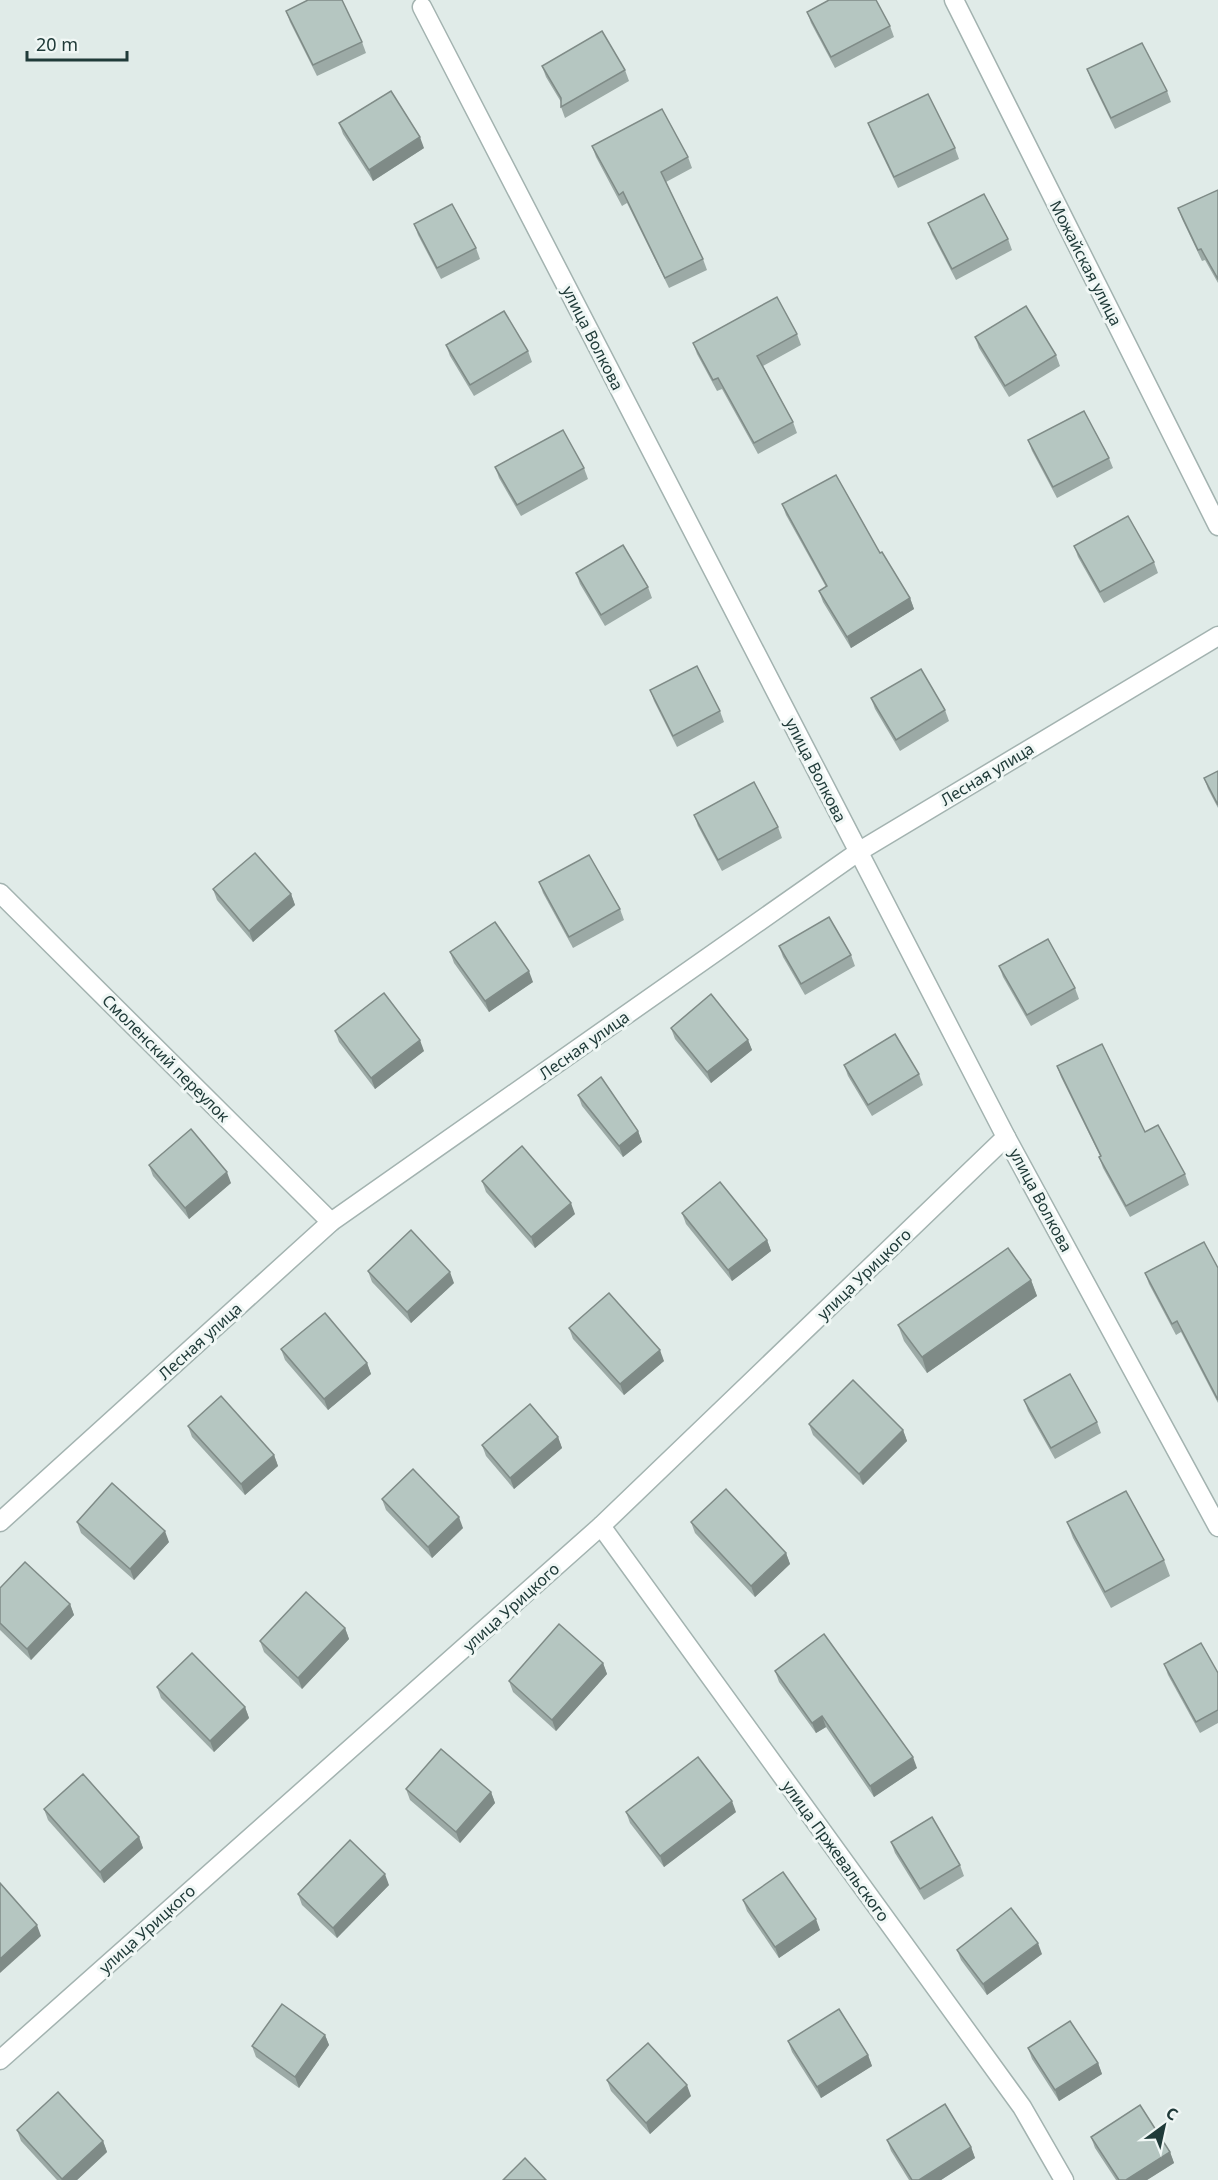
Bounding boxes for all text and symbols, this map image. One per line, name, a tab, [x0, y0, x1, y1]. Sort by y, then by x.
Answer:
scale bar	[27, 24, 128, 62]
text: 20 m	[36, 32, 78, 56]
street label: Можайская улица	[1045, 196, 1127, 330]
street label: улица Волкова	[557, 282, 629, 394]
street label: улица Волкова	[780, 714, 852, 826]
street label: Лесная улица	[936, 737, 1038, 811]
street label: Смоленский переулок	[97, 989, 235, 1127]
street label: Лесная улица	[535, 1006, 633, 1084]
street label: улица Волкова	[1004, 1144, 1078, 1256]
street label: улица Урицкого	[812, 1223, 916, 1325]
street label: Лесная улица	[153, 1298, 247, 1384]
street label: улица Урицкого	[458, 1558, 564, 1656]
street label: улица Пржевальского	[777, 1776, 895, 1926]
street label: улица Урицкого	[94, 1880, 200, 1978]
north arrow	[1134, 2096, 1194, 2156]
text: С	[1162, 2101, 1182, 2125]

